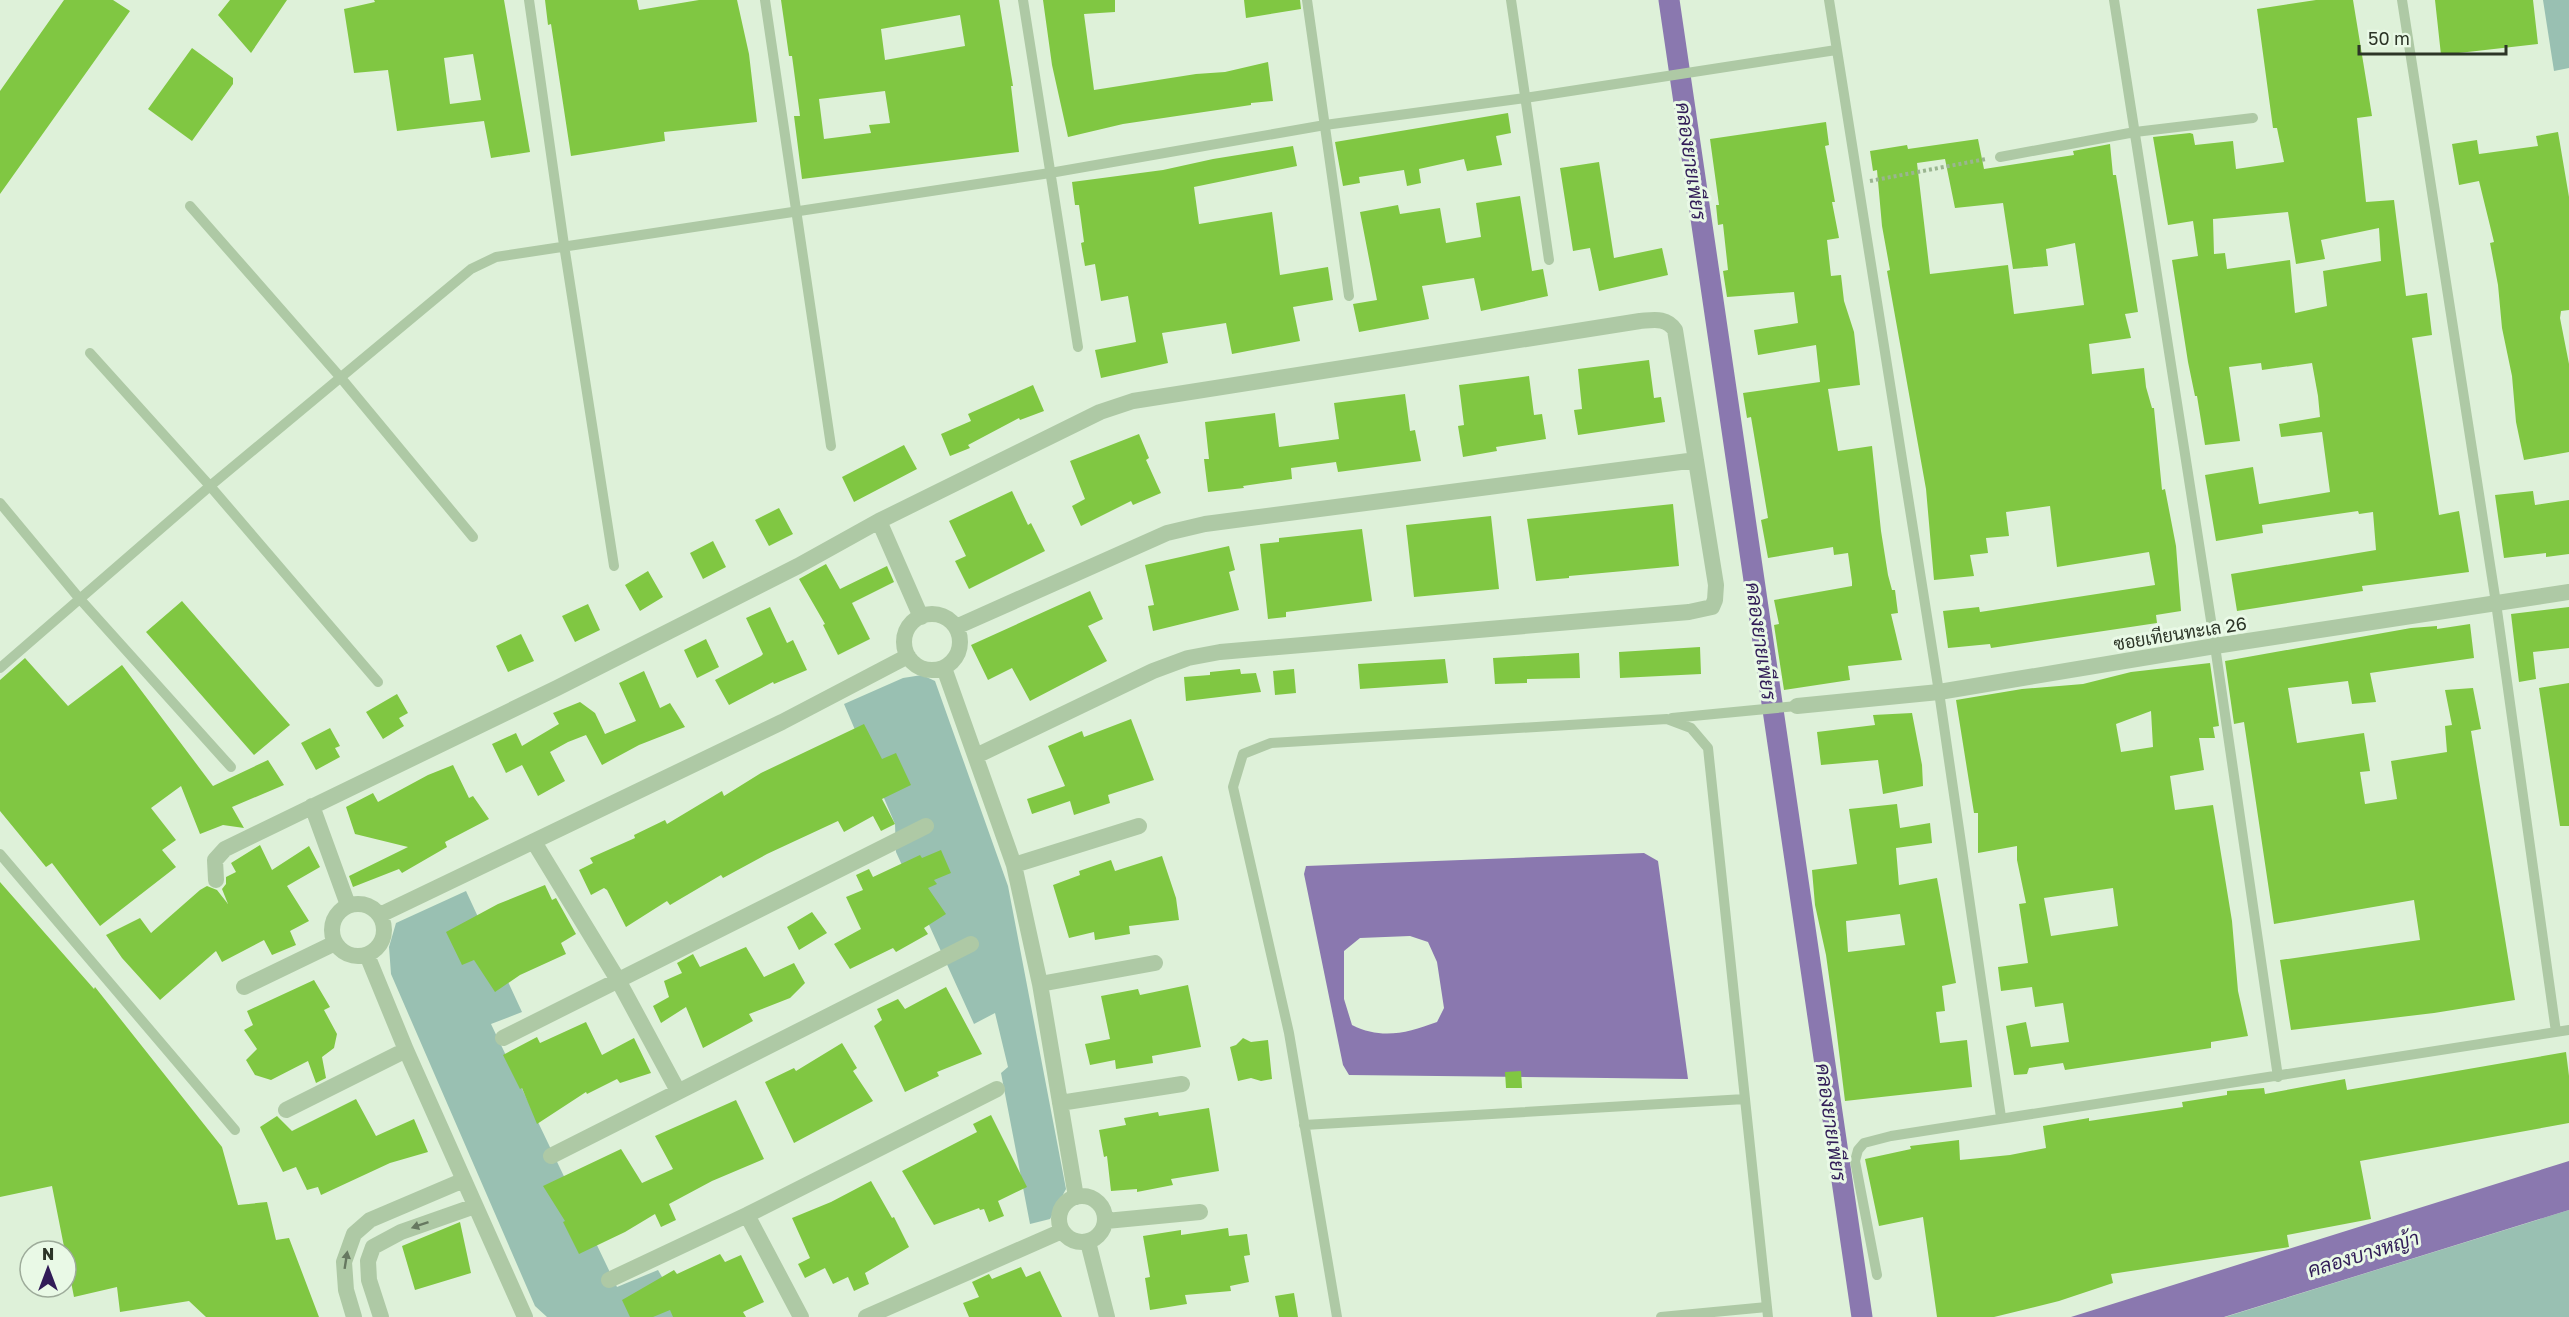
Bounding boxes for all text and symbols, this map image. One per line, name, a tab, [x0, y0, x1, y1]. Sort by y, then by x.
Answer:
scale bar	[2359, 18, 2506, 56]
text: 50 m	[2368, 27, 2410, 49]
water label: คลองยายเพียร	[1672, 101, 1712, 223]
water label: คลองยายเพียร	[1742, 581, 1782, 703]
street label: ซอยเทียนทะเล 26	[2112, 611, 2248, 654]
water label: คลองยายเพียร	[1812, 1062, 1852, 1184]
one-way arrow	[411, 1221, 429, 1231]
water label: คลองบางหญ้า	[2304, 1225, 2422, 1282]
north arrow	[18, 1239, 78, 1299]
text: N	[42, 1244, 54, 1264]
one-way arrow	[341, 1250, 350, 1269]

